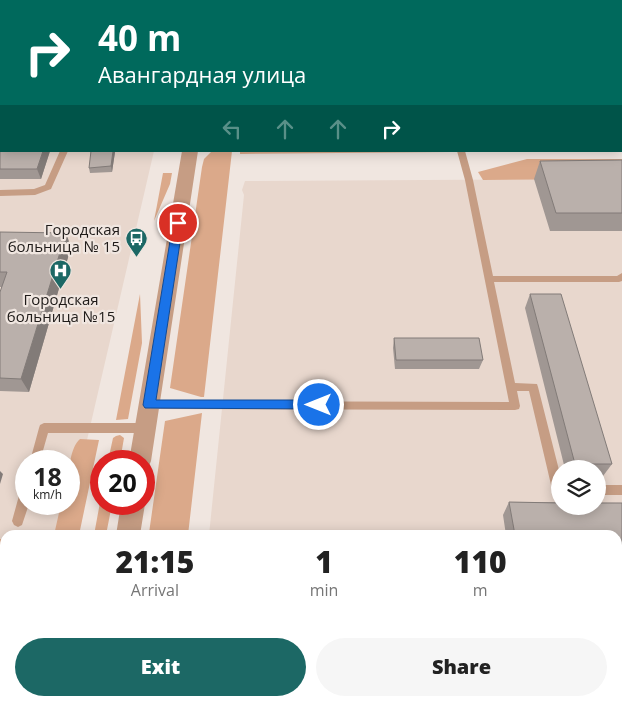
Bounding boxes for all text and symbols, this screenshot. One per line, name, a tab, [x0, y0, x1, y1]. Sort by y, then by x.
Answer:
text: 40 m	[98, 14, 181, 61]
icon: right	[15, 20, 80, 85]
text: Авангардная улица	[98, 59, 306, 89]
icon: left	[218, 115, 246, 143]
icon: ahead	[271, 115, 299, 143]
icon: ahead	[324, 115, 352, 143]
icon: right	[377, 115, 405, 143]
pin	[157, 202, 199, 244]
icon: arrive	[164, 209, 192, 237]
place label: Городская больница № 15	[8, 219, 120, 256]
bus stop icon: Городская больница № 15	[124, 227, 148, 258]
hospital icon: Городская больница №15	[49, 259, 73, 290]
place label: Городская больница №15	[7, 289, 115, 326]
position arrow	[292, 378, 344, 430]
speed limit sign: 20	[90, 450, 155, 515]
text: 18	[33, 459, 62, 493]
map controls	[551, 460, 606, 515]
button: layers	[551, 460, 606, 515]
text: km/h	[33, 486, 62, 503]
text: 21:15	[115, 541, 194, 582]
text: 1	[315, 541, 333, 582]
text: 110	[454, 541, 507, 582]
text: Arrival	[131, 579, 179, 601]
text: min	[310, 579, 338, 601]
text: m	[473, 579, 488, 601]
button: Exit	[15, 638, 306, 696]
button: Share	[316, 638, 607, 696]

